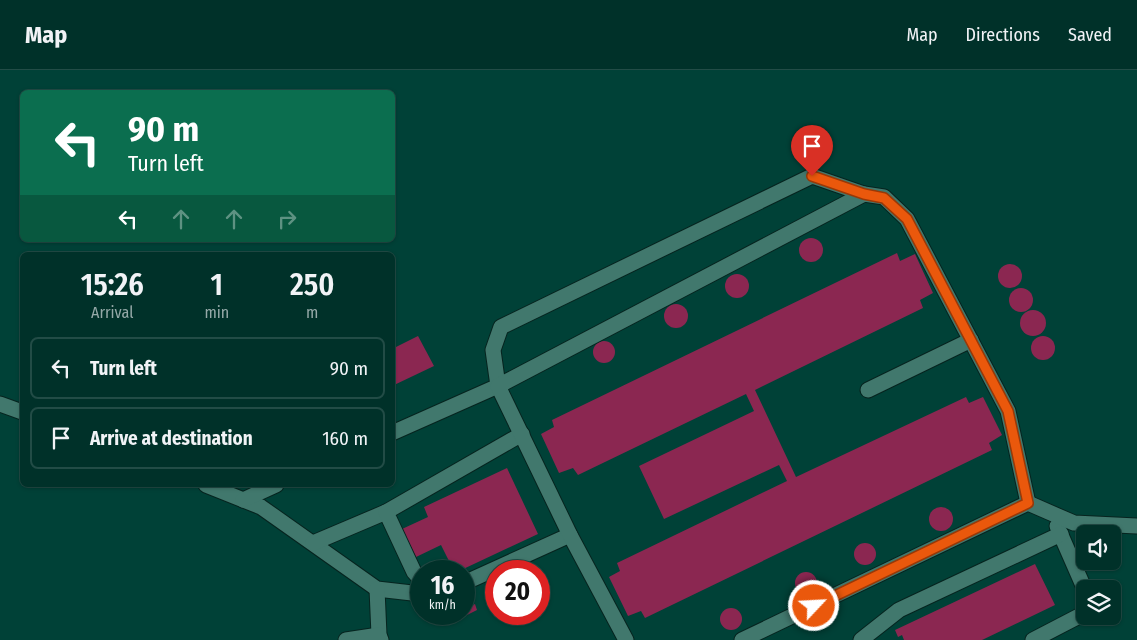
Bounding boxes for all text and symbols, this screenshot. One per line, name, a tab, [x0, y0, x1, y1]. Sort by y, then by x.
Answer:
text: Map	[25, 21, 67, 49]
text: Map	[906, 24, 938, 46]
text: Directions	[966, 24, 1040, 46]
text: Saved	[1068, 24, 1112, 46]
text: 90 m	[128, 108, 199, 150]
icon: left	[45, 110, 110, 175]
pin	[791, 125, 833, 176]
icon: arrive	[798, 132, 826, 160]
text: Turn left	[128, 150, 204, 177]
icon: left	[114, 205, 142, 233]
icon: ahead	[167, 205, 195, 233]
icon: ahead	[220, 205, 248, 233]
icon: right	[273, 205, 301, 233]
text: 15:26	[81, 267, 144, 303]
text: 1	[211, 267, 223, 303]
text: 250	[290, 267, 334, 303]
text: Arrival	[91, 303, 133, 322]
text: min	[204, 303, 229, 322]
text: m	[306, 303, 318, 322]
icon: left	[47, 354, 75, 382]
text: Turn left	[90, 357, 157, 380]
text: 90 m	[330, 357, 368, 380]
icon: arrive	[47, 424, 75, 452]
text: Arrive at destination	[90, 427, 253, 450]
text: 160 m	[322, 427, 368, 450]
map controls	[1076, 525, 1121, 625]
button: sound	[1076, 525, 1121, 570]
speed limit sign: 20	[485, 560, 550, 625]
text: 16	[431, 571, 454, 601]
position arrow	[787, 579, 839, 631]
button: layers	[1076, 580, 1121, 625]
text: km/h	[429, 598, 456, 612]

